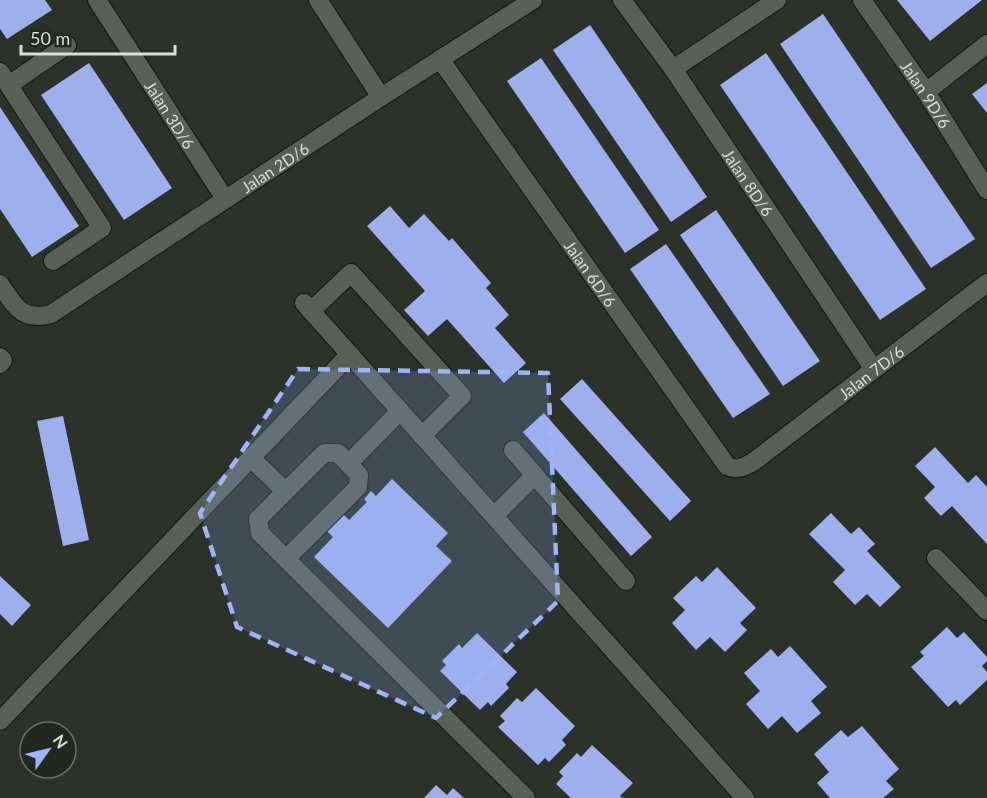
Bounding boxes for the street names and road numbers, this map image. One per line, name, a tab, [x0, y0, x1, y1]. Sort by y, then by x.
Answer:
street label: Jalan 9D/6	[897, 57, 955, 131]
street label: Jalan 3D/6	[142, 77, 199, 152]
street label: Jalan 2D/6	[237, 138, 312, 196]
street label: Jalan 8D/6	[719, 145, 778, 219]
street label: Jalan 6D/6	[561, 236, 621, 310]
street label: Jalan 7D/6	[834, 341, 907, 403]

